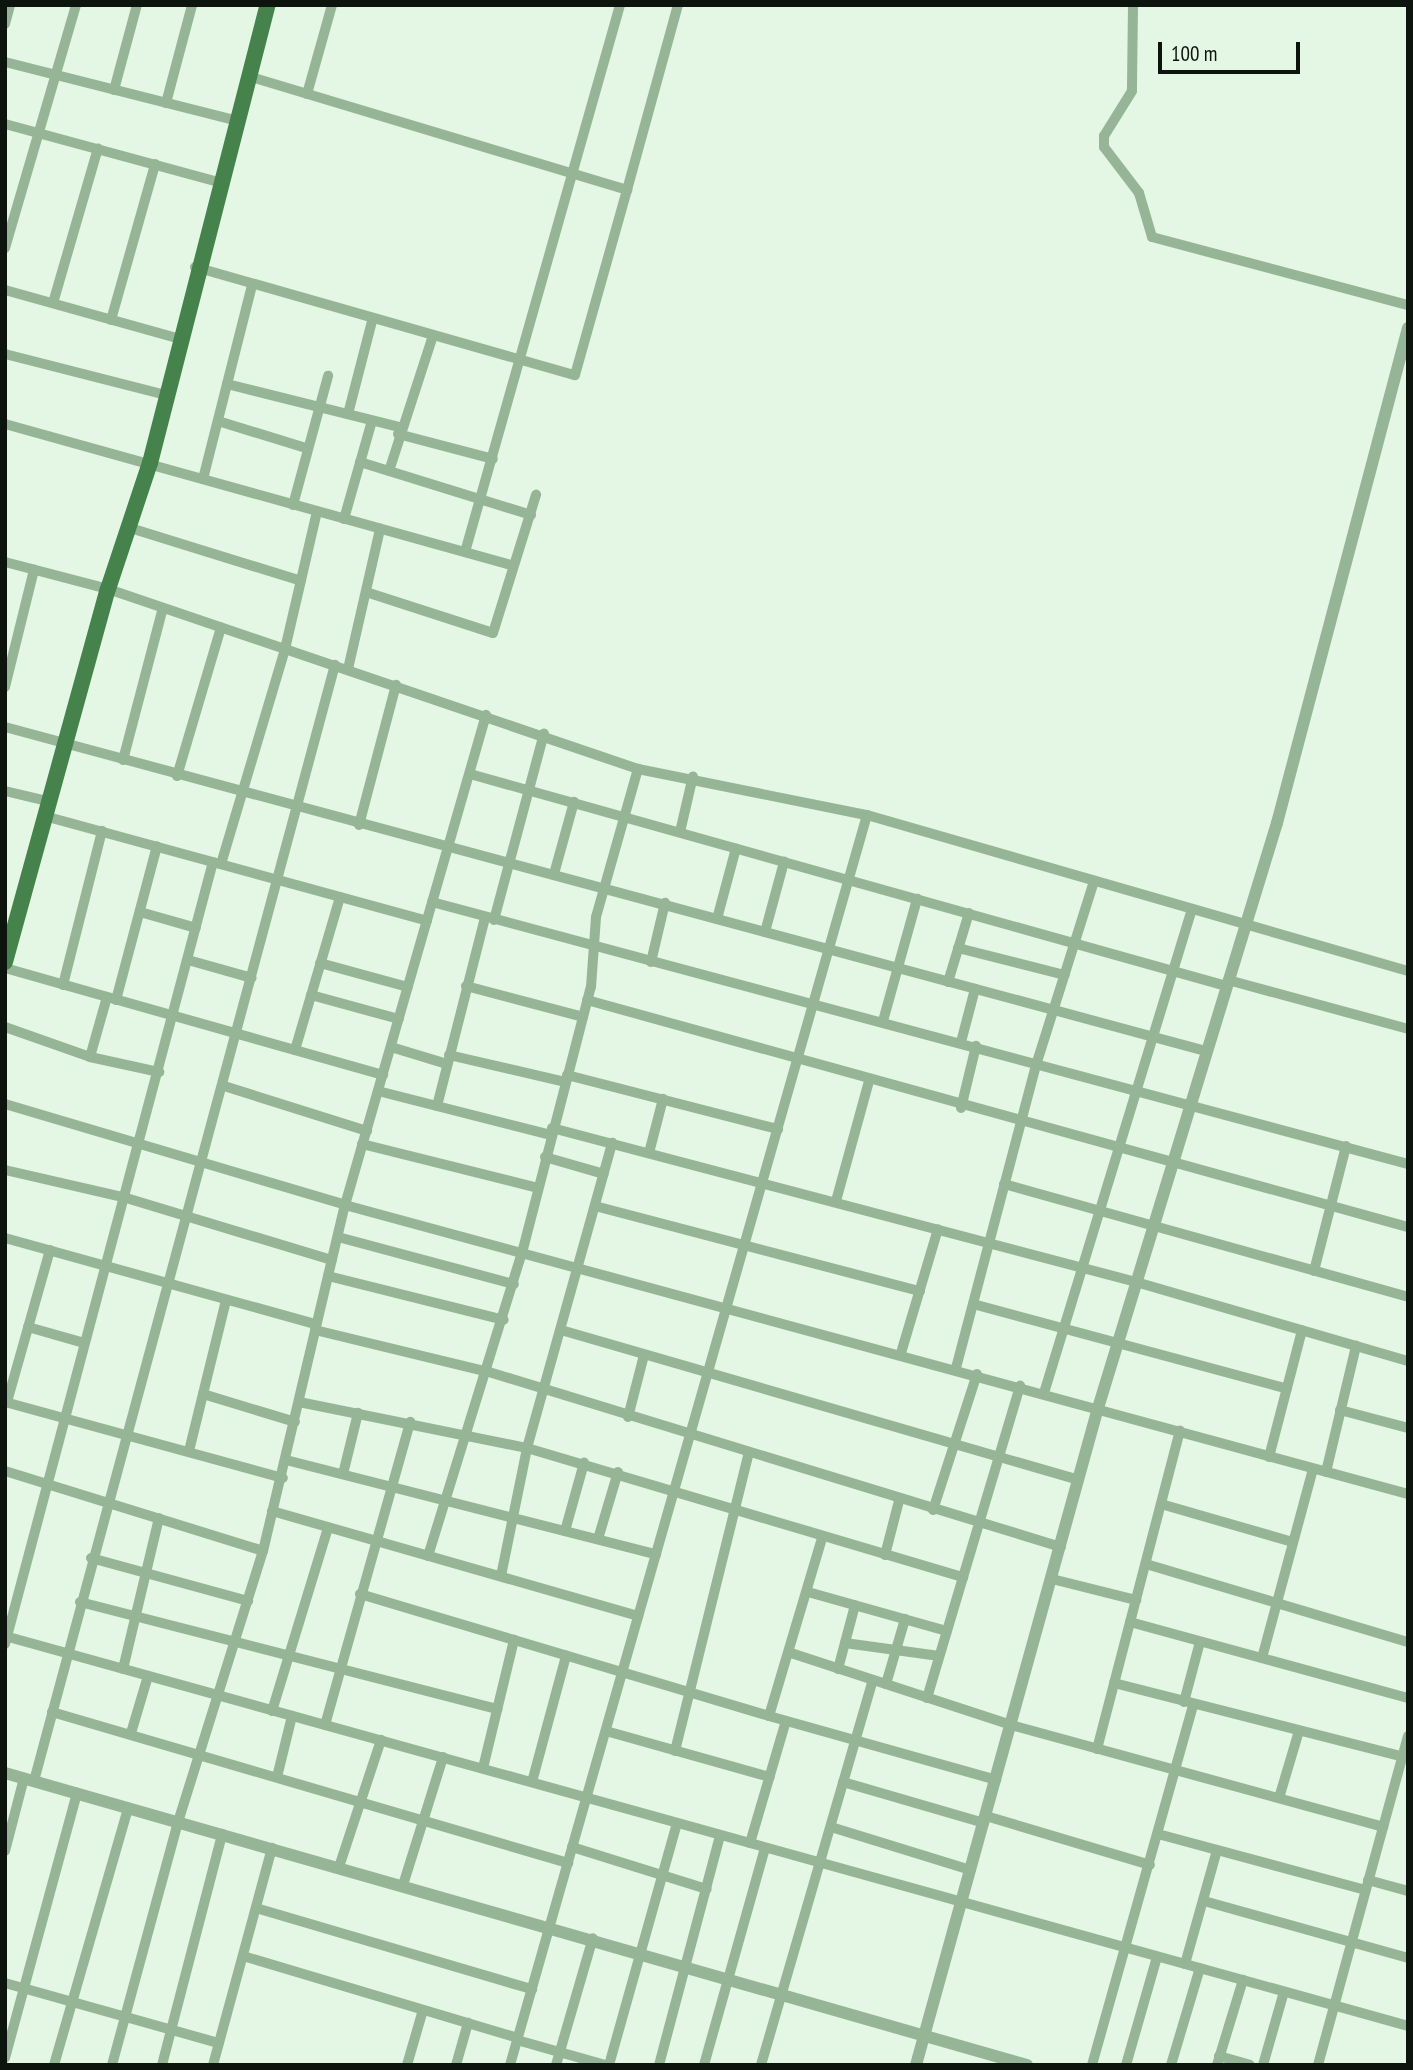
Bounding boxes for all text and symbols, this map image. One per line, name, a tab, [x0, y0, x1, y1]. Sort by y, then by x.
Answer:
scale bar	[1161, 28, 1303, 72]
text: 100 m	[1171, 40, 1217, 67]

